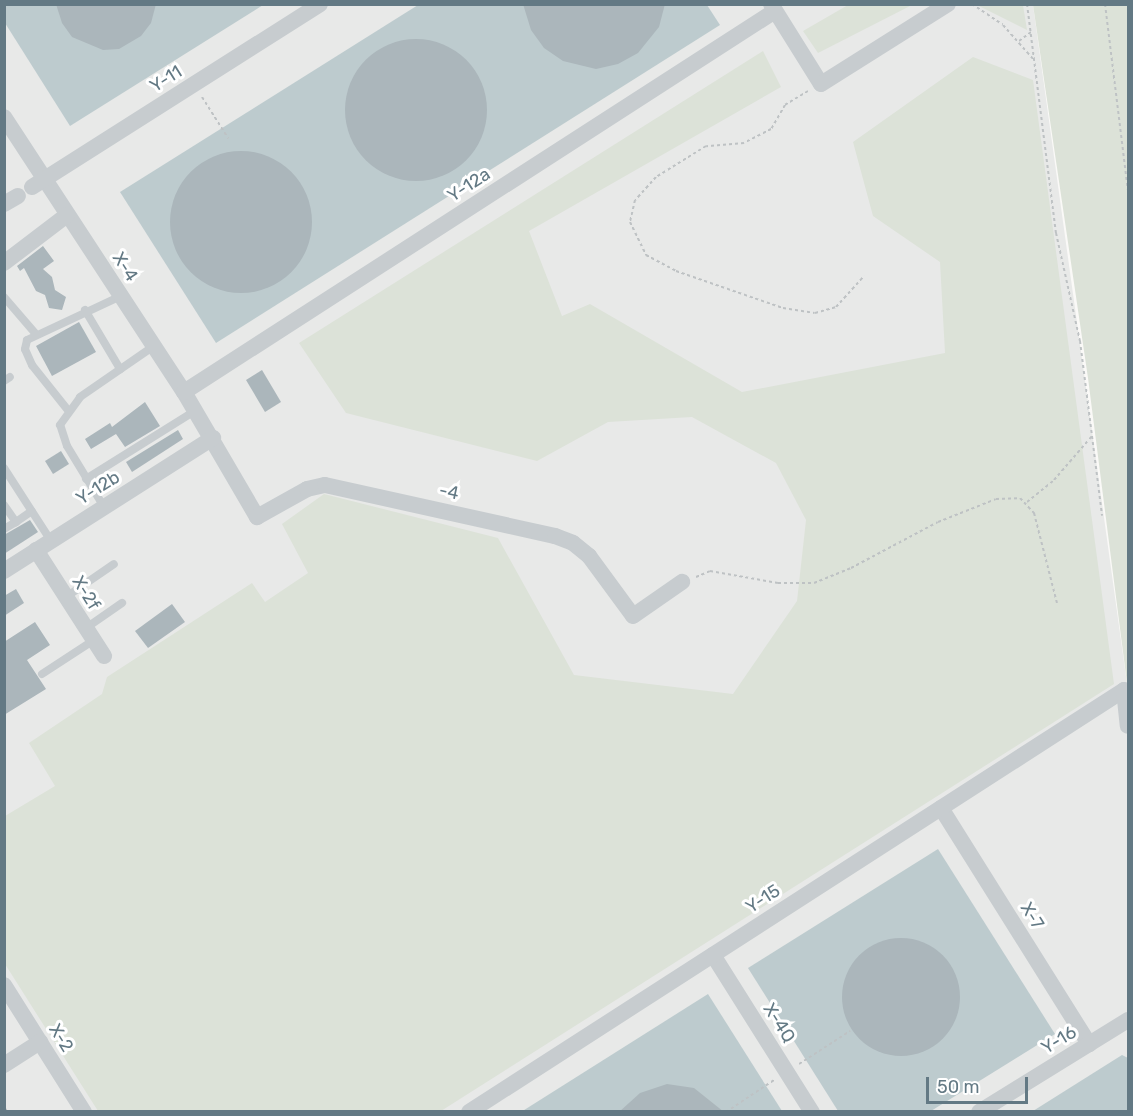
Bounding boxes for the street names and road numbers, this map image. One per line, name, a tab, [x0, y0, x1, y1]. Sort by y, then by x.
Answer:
street label: Y-11	[146, 61, 186, 97]
street label: Y-12a	[444, 163, 494, 207]
street label: X-4	[108, 248, 142, 286]
street label: Y-12b	[72, 466, 124, 510]
street label: -4	[437, 479, 461, 505]
street label: X-2f	[67, 572, 105, 614]
street label: Y-15	[742, 880, 784, 918]
street label: X-7	[1016, 899, 1048, 933]
street label: X-4Q	[758, 999, 800, 1047]
street label: X-2	[44, 1020, 78, 1056]
street label: Y-16	[1038, 1021, 1080, 1059]

